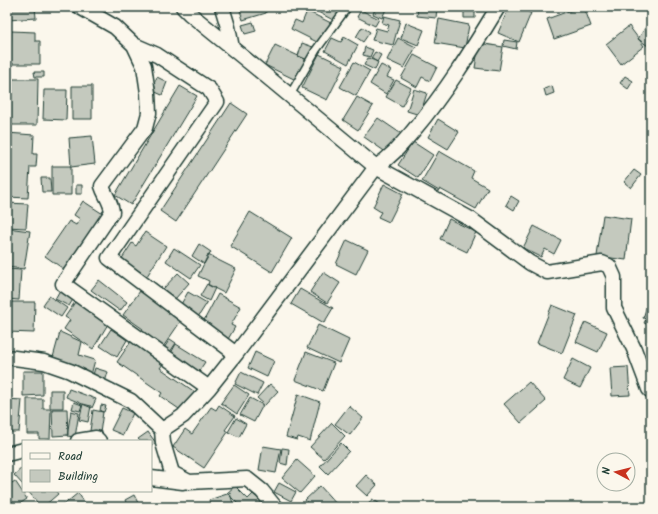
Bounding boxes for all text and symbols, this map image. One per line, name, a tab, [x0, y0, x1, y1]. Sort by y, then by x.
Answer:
legend	[22, 440, 152, 492]
text: Road	[58, 447, 83, 466]
north arrow	[596, 452, 636, 492]
text: N	[598, 466, 616, 475]
text: Building	[58, 467, 98, 486]

